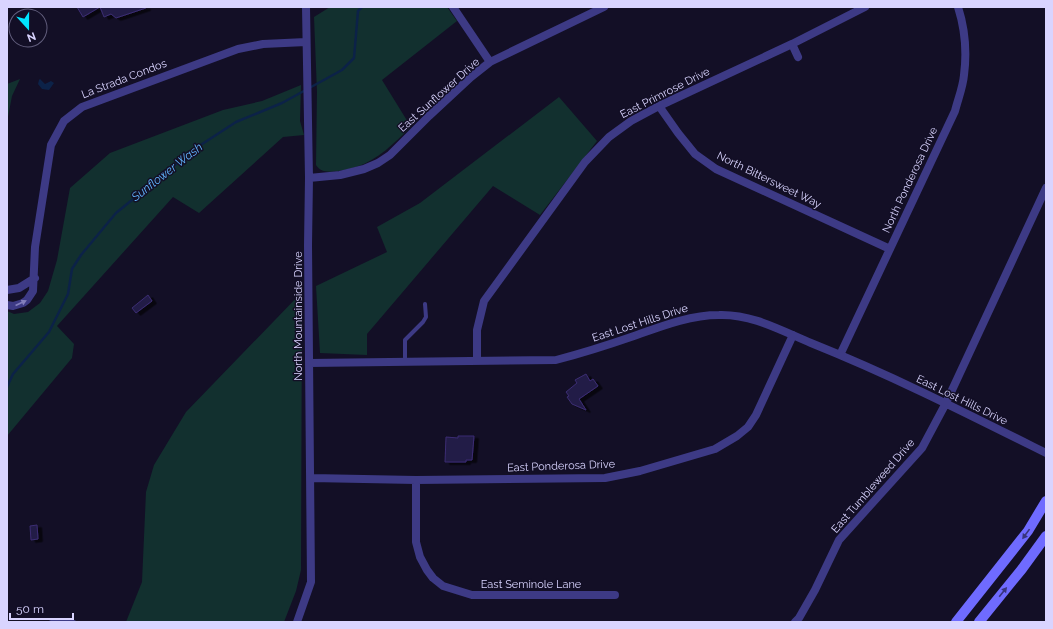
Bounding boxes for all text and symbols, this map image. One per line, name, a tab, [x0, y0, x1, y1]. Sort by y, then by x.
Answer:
north arrow	[8, 8, 48, 48]
text: N	[25, 29, 38, 44]
street label: East Sunflower Drive	[396, 55, 483, 135]
street label: La Strada Condos	[80, 57, 168, 101]
street label: East Primrose Drive	[618, 65, 712, 121]
street label: North Ponderosa Drive	[880, 125, 940, 235]
water label: Sunflower Wash	[128, 140, 206, 205]
street label: North Bittersweet Way	[715, 149, 823, 211]
street label: North Mountainside Drive	[292, 251, 305, 381]
one-way arrow	[15, 300, 27, 306]
street label: East Lost Hills Drive	[590, 301, 690, 345]
street label: East Lost Hills Drive	[914, 372, 1010, 428]
street label: East Tumbleweed Drive	[829, 436, 918, 536]
street label: East Ponderosa Drive	[507, 458, 616, 474]
one-way arrow	[1022, 529, 1030, 540]
street label: East Seminole Lane	[481, 578, 582, 591]
one-way arrow	[999, 586, 1008, 597]
scale bar	[10, 595, 73, 621]
text: 50 m	[16, 602, 44, 616]

